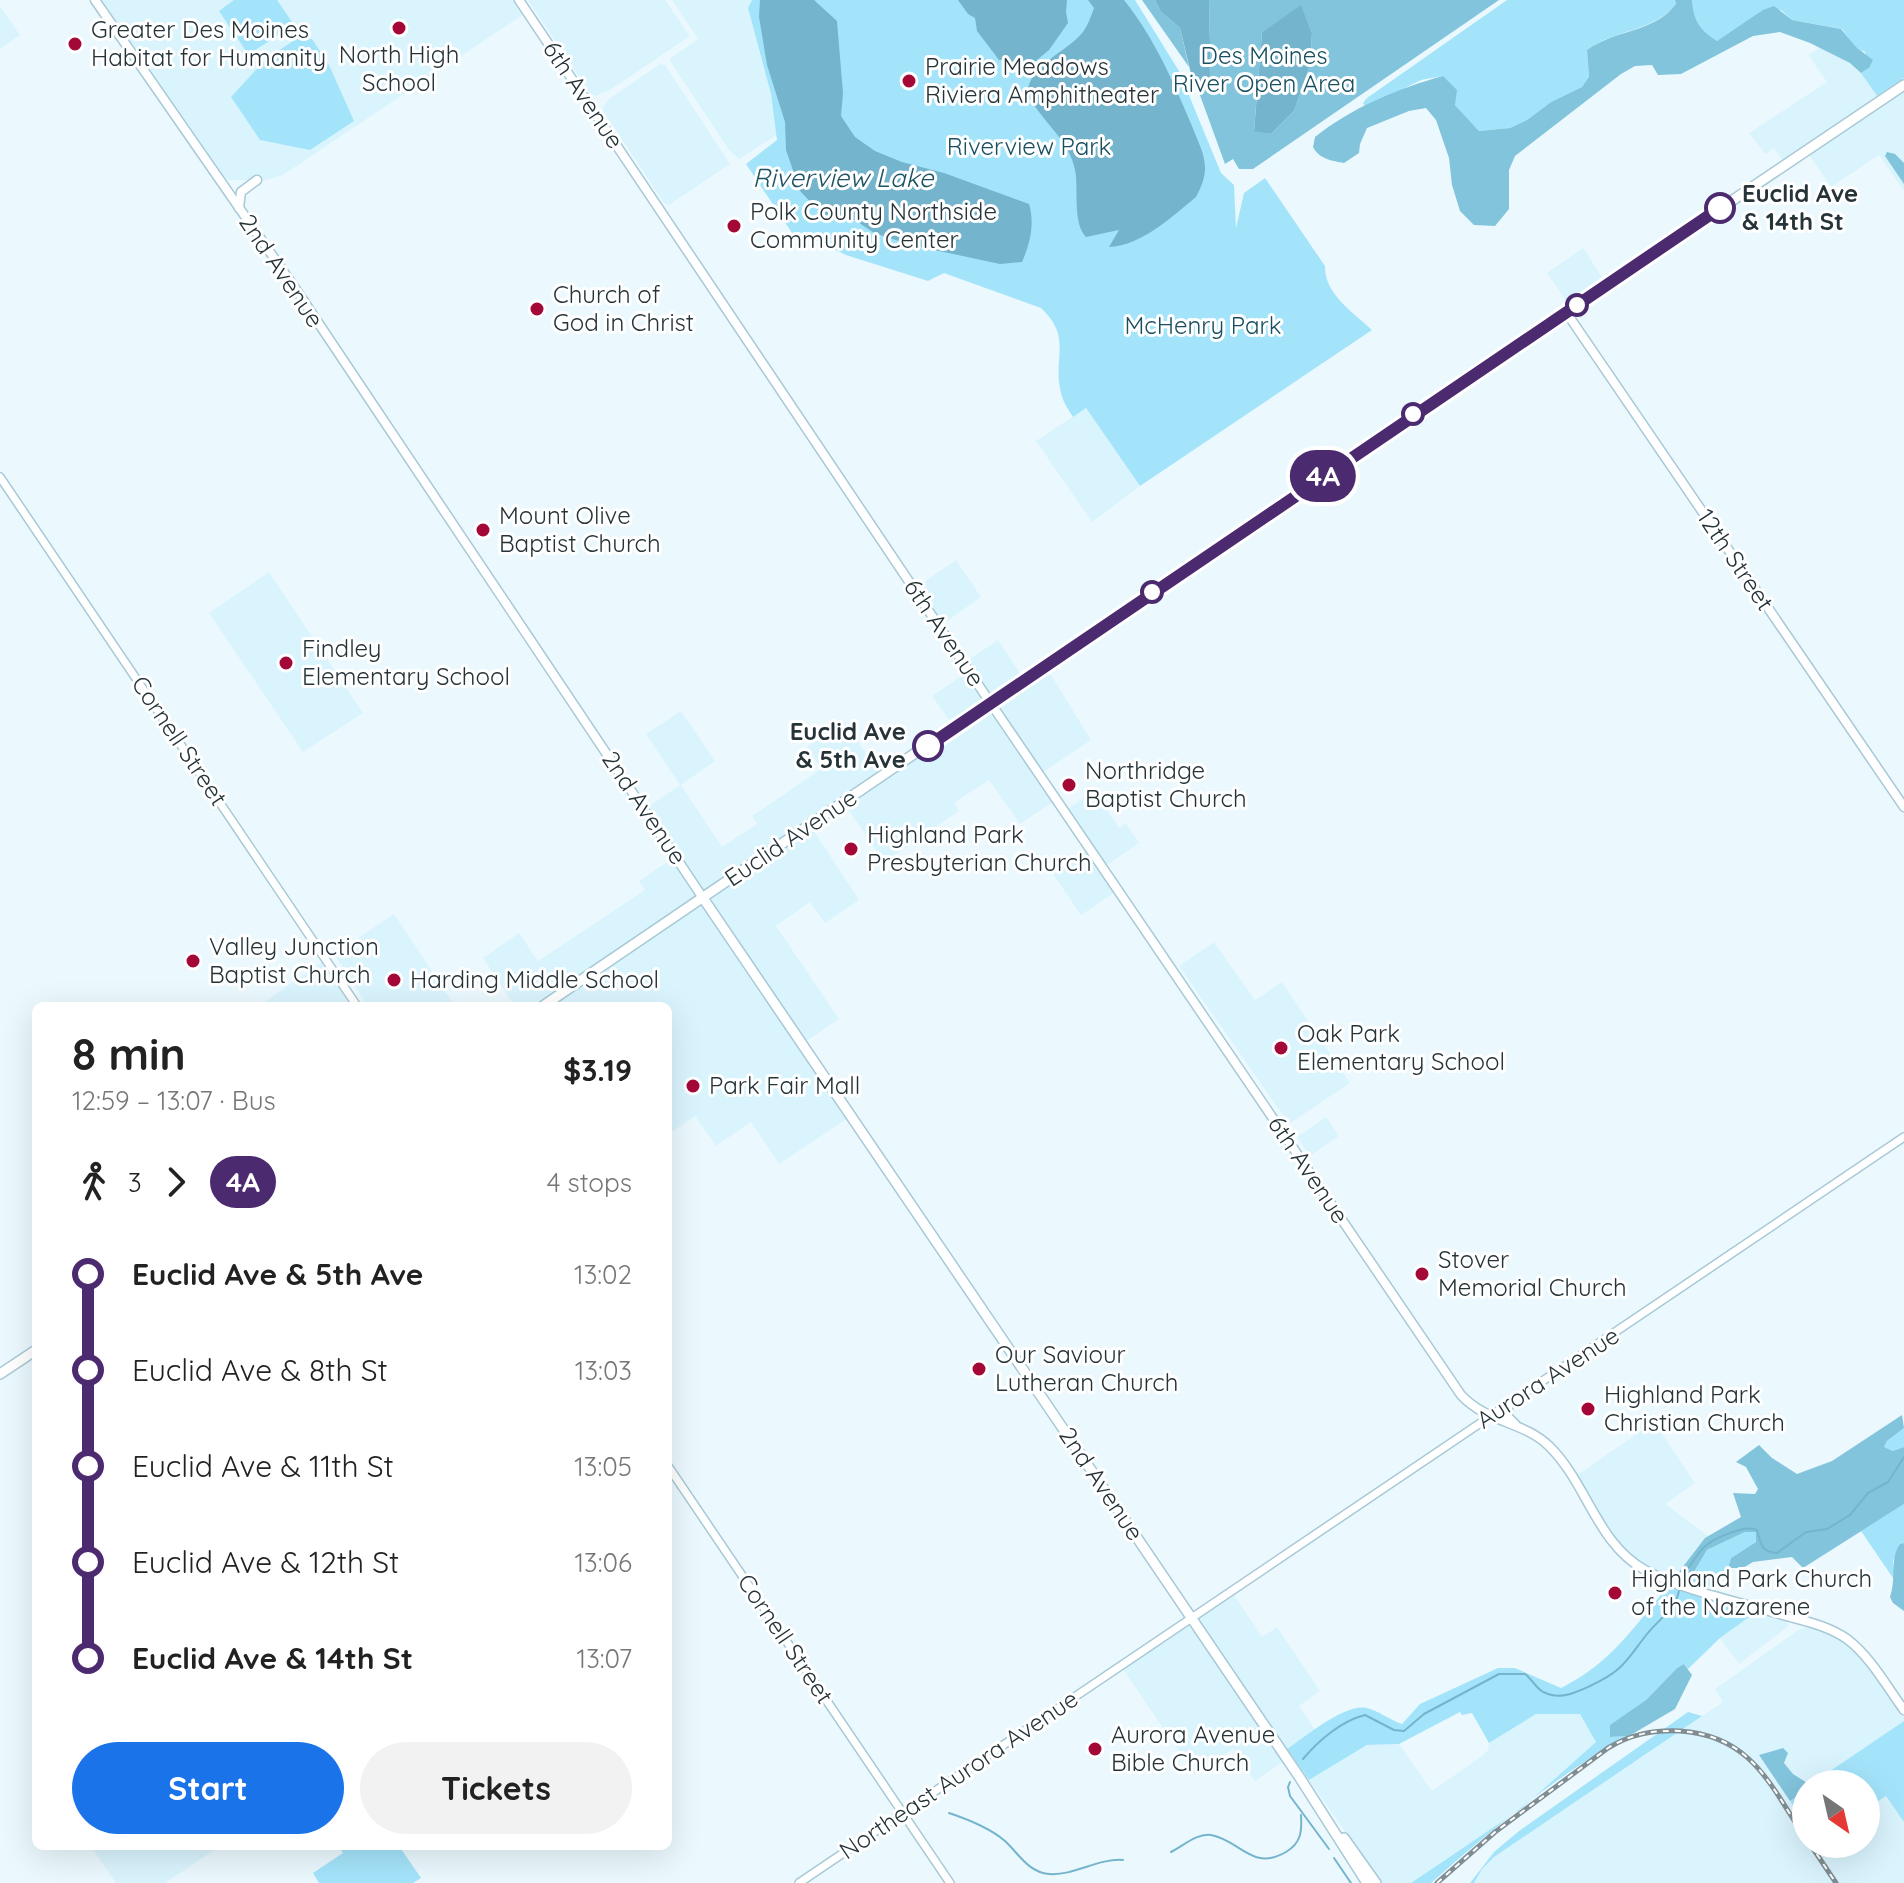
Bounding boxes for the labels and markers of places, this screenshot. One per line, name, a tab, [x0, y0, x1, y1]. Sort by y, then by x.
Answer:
place label: Greater Des Moines Habitat for Humanity	[91, 14, 326, 72]
marker: North High School	[390, 19, 408, 37]
marker: Greater Des Moines Habitat for Humanity	[66, 35, 84, 53]
place label: North High School	[339, 39, 459, 97]
place label: Prairie Meadows Riviera Amphitheater	[925, 51, 1159, 109]
marker: Prairie Meadows Riviera Amphitheater	[900, 72, 918, 90]
place label: Euclid Ave & 14th St	[1742, 178, 1858, 236]
marker: Euclid Ave & 14th St	[1705, 193, 1735, 223]
place label: Polk County Northside Community Center	[750, 196, 997, 254]
marker: Polk County Northside Community Center	[725, 217, 743, 235]
place label: Church of God in Christ	[553, 279, 694, 337]
unlabelled marker	[1566, 294, 1588, 316]
marker: Church of God in Christ	[528, 300, 546, 318]
unlabelled marker	[1402, 403, 1424, 425]
place label: Mount Olive Baptist Church	[499, 500, 661, 558]
marker: Mount Olive Baptist Church	[474, 521, 492, 539]
unlabelled marker	[1141, 581, 1163, 603]
place label: Findley Elementary School	[302, 633, 510, 691]
marker: Findley Elementary School	[277, 654, 295, 672]
place label: Euclid Ave & 5th Ave	[790, 716, 906, 774]
marker: Euclid Ave & 5th Ave	[913, 731, 943, 761]
place label: Northridge Baptist Church	[1085, 755, 1247, 813]
marker: Northridge Baptist Church	[1060, 776, 1078, 794]
place label: Highland Park Presbyterian Church	[867, 819, 1092, 877]
marker: Highland Park Presbyterian Church	[842, 840, 860, 858]
place label: Valley Junction Baptist Church	[209, 931, 379, 989]
marker: Valley Junction Baptist Church	[184, 952, 202, 970]
place label: Harding Middle School	[410, 964, 659, 994]
marker: Harding Middle School	[385, 971, 403, 989]
place label: Oak Park Elementary School	[1297, 1018, 1505, 1076]
marker: Oak Park Elementary School	[1272, 1039, 1290, 1057]
place label: Park Fair Mall	[709, 1070, 860, 1100]
marker: Park Fair Mall	[684, 1077, 702, 1095]
place label: Stover Memorial Church	[1438, 1244, 1627, 1302]
marker: Stover Memorial Church	[1413, 1265, 1431, 1283]
place label: Our Saviour Lutheran Church	[995, 1339, 1178, 1397]
marker: Our Saviour Lutheran Church	[970, 1360, 988, 1378]
place label: Highland Park Christian Church	[1604, 1379, 1785, 1437]
marker: Highland Park Christian Church	[1579, 1400, 1597, 1418]
place label: Highland Park Church of the Nazarene	[1631, 1563, 1872, 1621]
marker: Highland Park Church of the Nazarene	[1606, 1584, 1624, 1602]
place label: Aurora Avenue Bible Church	[1111, 1719, 1275, 1777]
marker: Aurora Avenue Bible Church	[1086, 1740, 1104, 1758]

